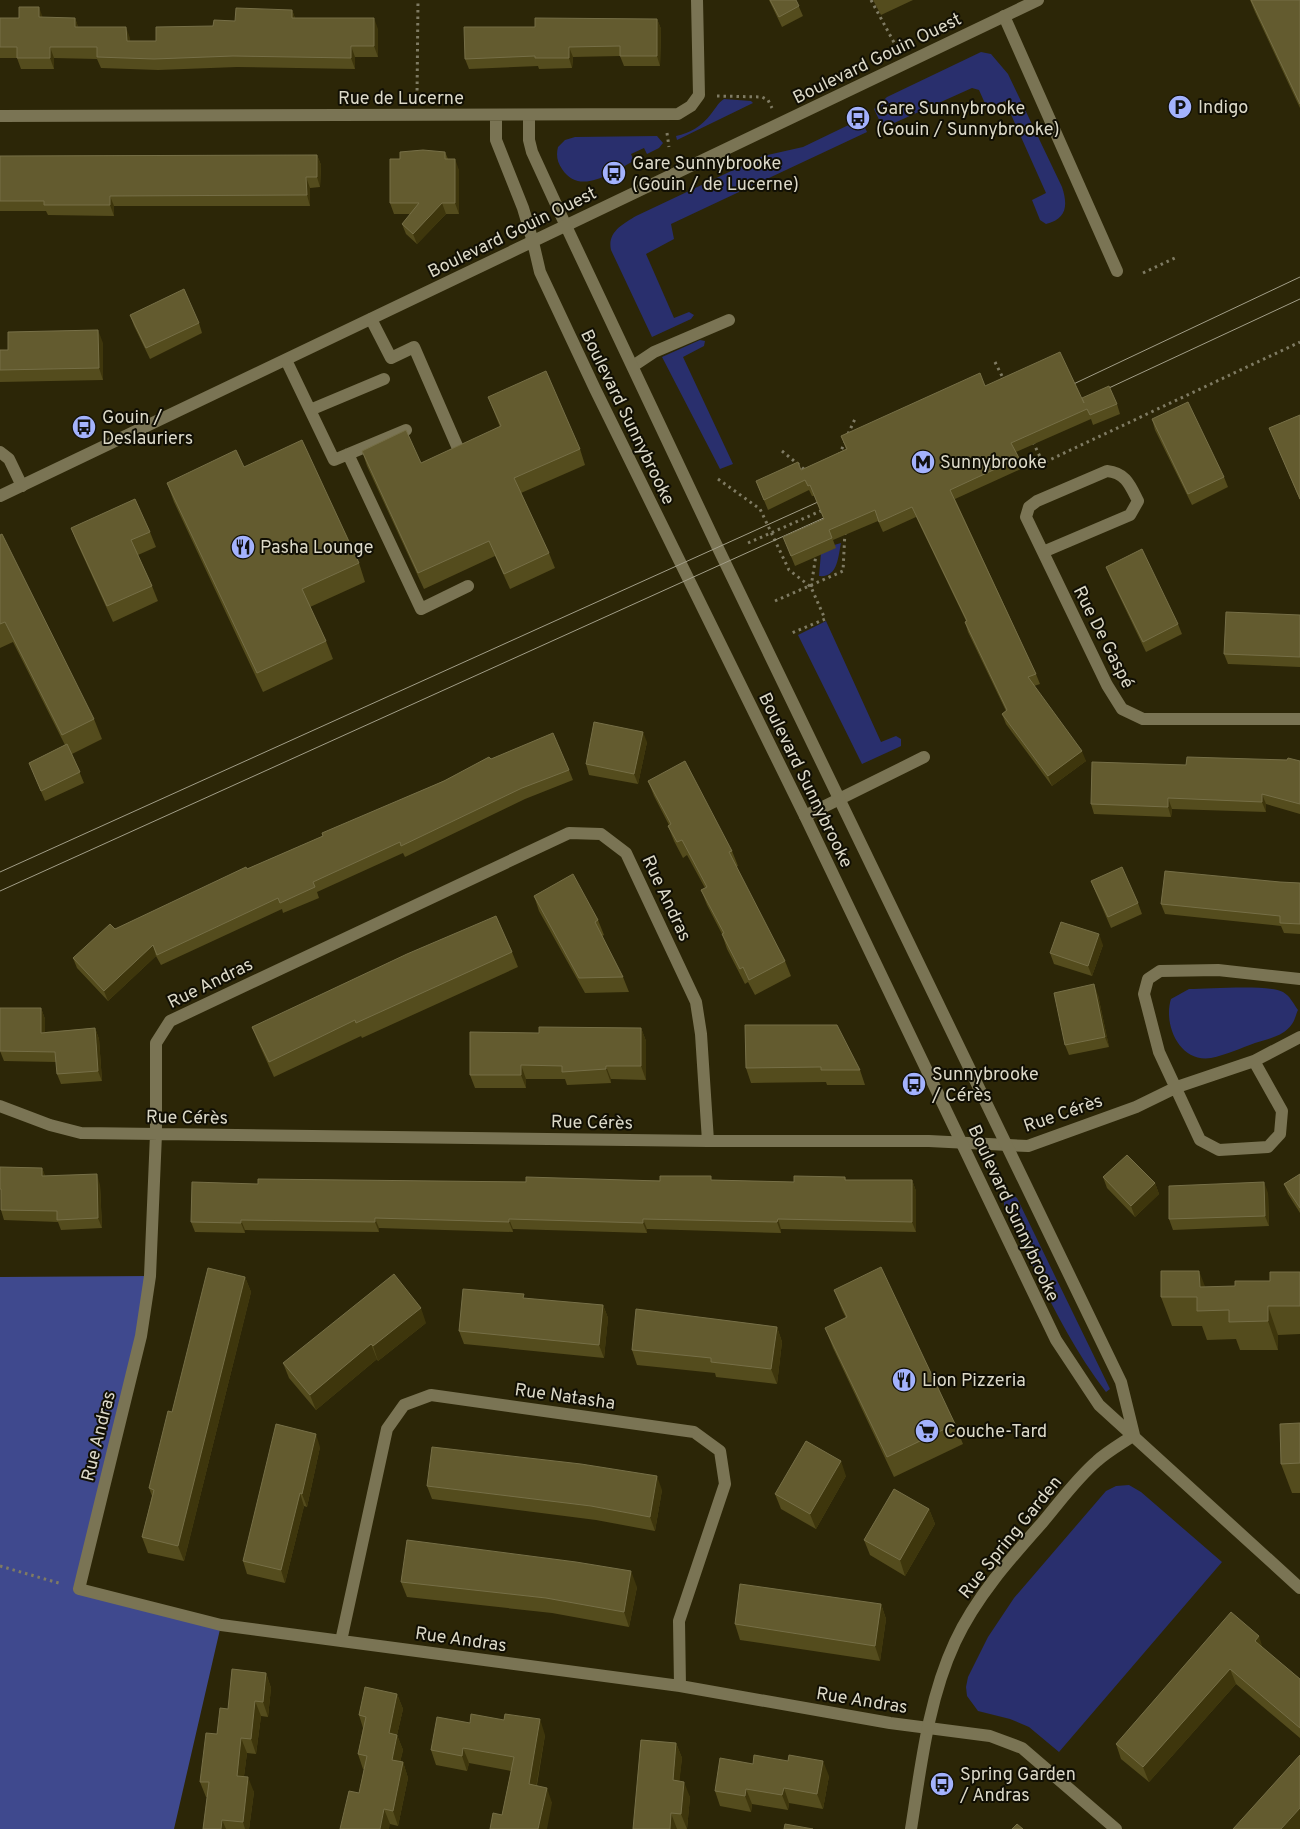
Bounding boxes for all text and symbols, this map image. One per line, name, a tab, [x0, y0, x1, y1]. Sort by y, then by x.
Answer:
street label: Boulevard Gouin Ouest	[790, 8, 966, 110]
street label: Rue de Lucerne	[338, 88, 464, 111]
parking icon: Indigo	[1167, 94, 1193, 120]
place label: Indigo	[1198, 97, 1248, 120]
place label: Gare Sunnybrooke (Gouin / Sunnybrooke)	[876, 98, 1060, 142]
bus stop icon: Gare Sunnybrooke (Gouin / Sunnybrooke)	[845, 105, 871, 131]
place label: Gare Sunnybrooke (Gouin / de Lucerne)	[632, 153, 799, 197]
bus stop icon: Gare Sunnybrooke (Gouin / de Lucerne)	[601, 160, 627, 186]
street label: Boulevard Gouin Ouest	[425, 182, 601, 284]
street label: Boulevard Sunnybrooke	[574, 326, 679, 509]
place label: Gouin / Deslauriers	[102, 407, 193, 451]
bus stop icon: Gouin / Deslauriers	[71, 414, 97, 440]
metro station icon: Sunnybrooke	[910, 449, 936, 475]
place label: Sunnybrooke	[940, 452, 1047, 475]
restaurant icon: Pasha Lounge	[230, 534, 256, 560]
place label: Pasha Lounge	[260, 537, 373, 560]
street label: Rue De Gaspé	[1067, 583, 1138, 693]
street label: Boulevard Sunnybrooke	[752, 689, 857, 872]
street label: Rue Andras	[636, 852, 696, 945]
street label: Rue Andras	[164, 954, 257, 1015]
place label: Sunnybrooke / Cérès	[931, 1064, 1039, 1108]
bus stop icon: Sunnybrooke / Cérès	[901, 1071, 927, 1097]
street label: Rue Cérès	[1021, 1090, 1106, 1139]
street label: Rue Cérès	[146, 1106, 228, 1131]
street label: Rue Cérès	[551, 1111, 633, 1136]
street label: Boulevard Sunnybrooke	[962, 1122, 1064, 1306]
restaurant icon: Lion Pizzeria	[891, 1367, 917, 1393]
place label: Lion Pizzeria	[922, 1370, 1026, 1393]
street label: Rue Natasha	[513, 1379, 617, 1416]
street label: Rue Andras	[77, 1389, 122, 1484]
supermarket icon: Couche-Tard	[914, 1418, 940, 1444]
place label: Couche-Tard	[944, 1421, 1047, 1444]
street label: Rue Spring Garden	[955, 1472, 1068, 1604]
street label: Rue Andras	[414, 1623, 508, 1658]
street label: Rue Andras	[814, 1683, 909, 1720]
place label: Spring Garden / Andras	[959, 1764, 1076, 1808]
bus stop icon: Spring Garden / Andras	[929, 1771, 955, 1797]

